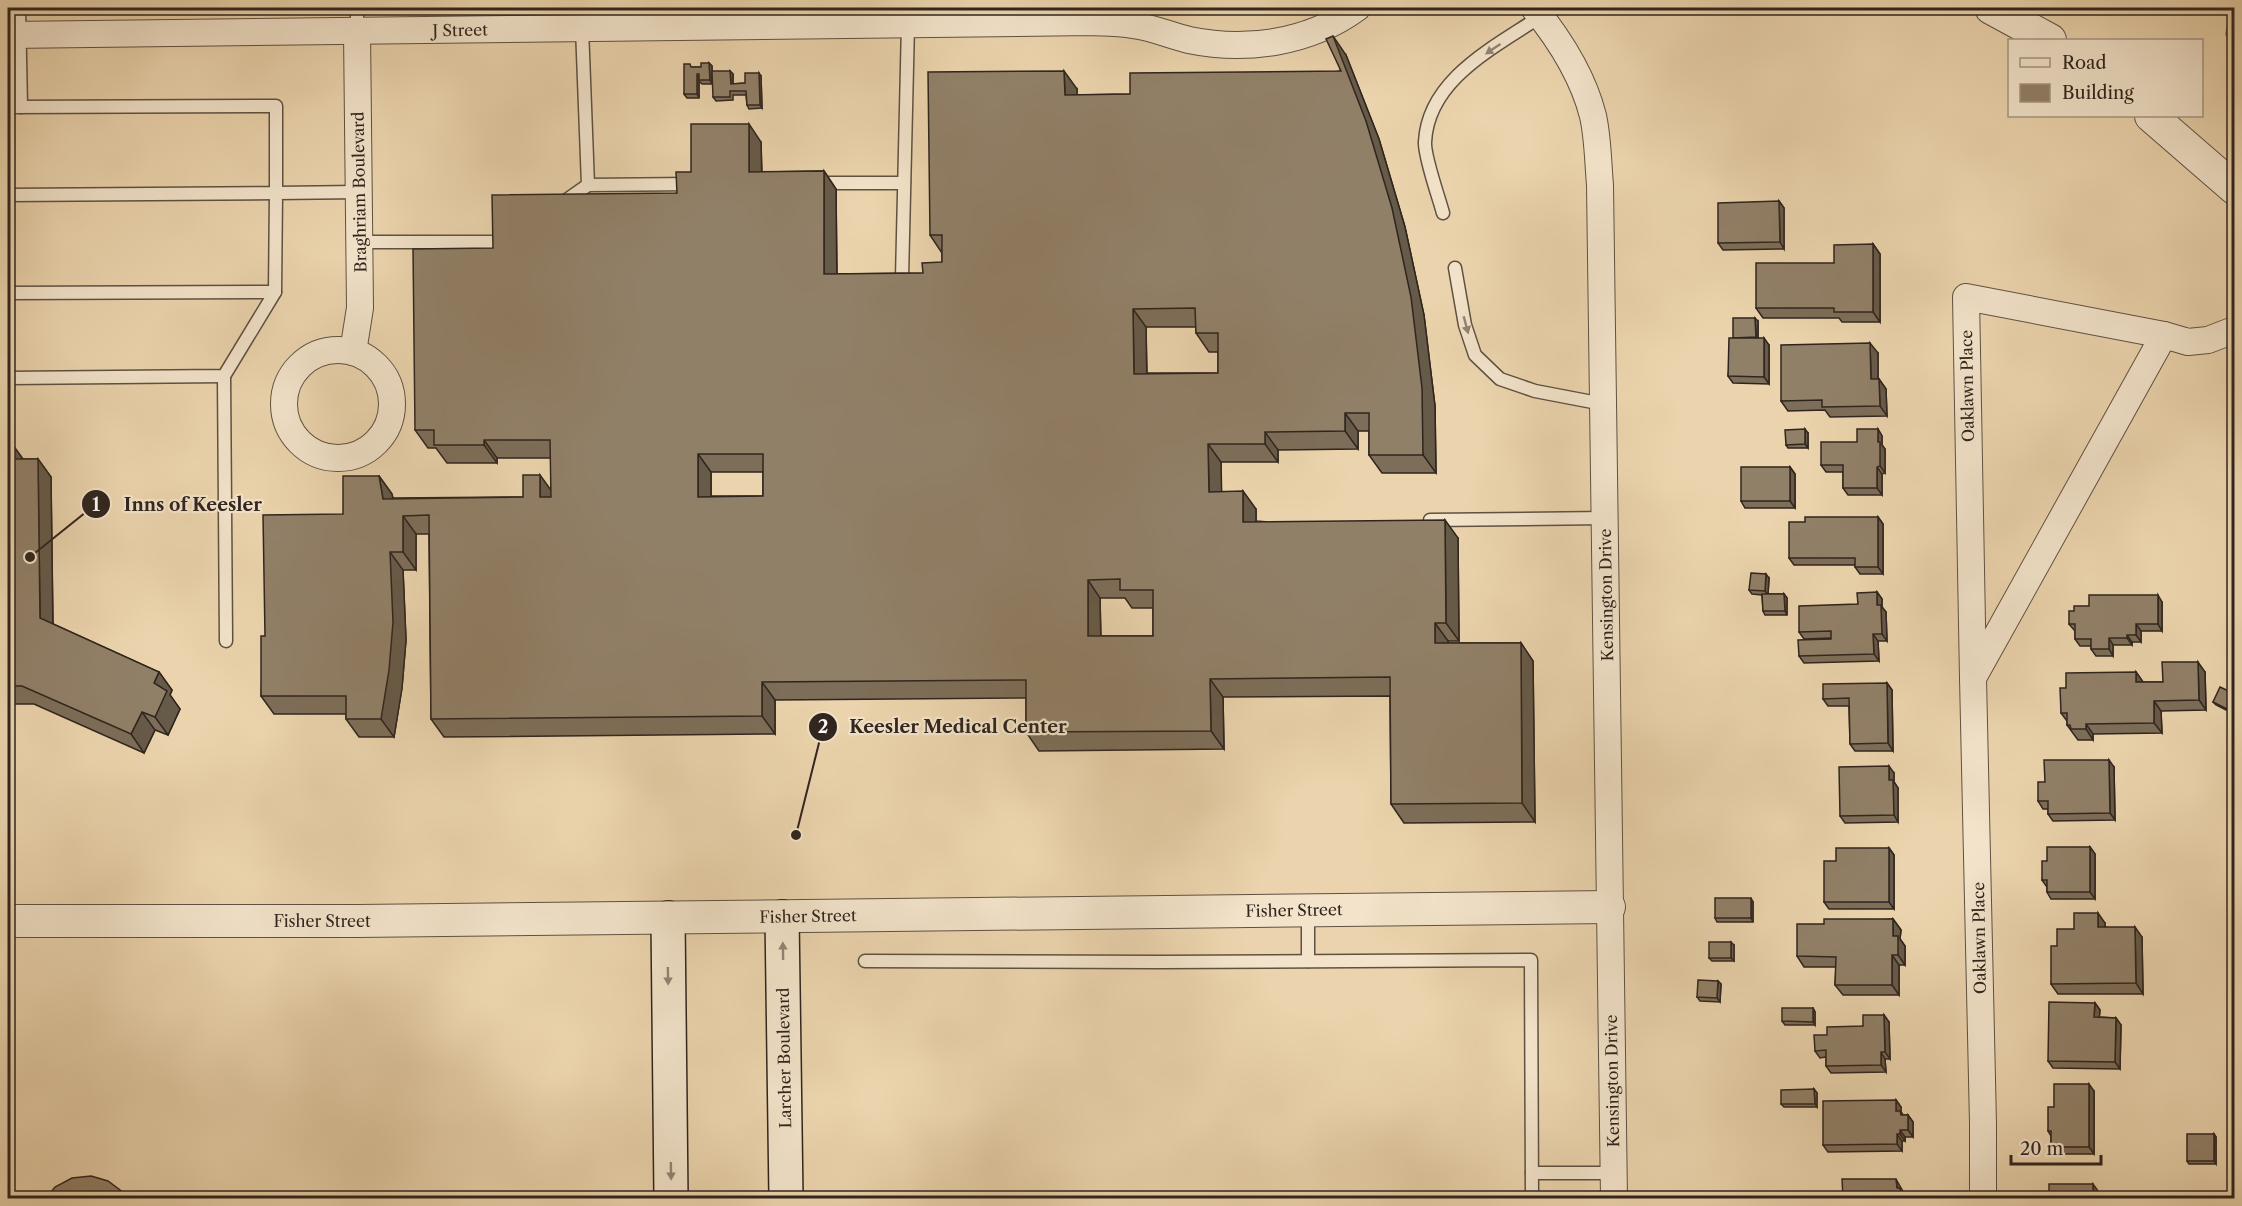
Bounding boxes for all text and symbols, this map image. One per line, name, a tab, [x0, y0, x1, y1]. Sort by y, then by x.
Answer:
street label: J Street	[429, 20, 488, 41]
legend	[2008, 39, 2203, 117]
one-way arrow	[1485, 43, 1501, 55]
text: Road	[2062, 52, 2107, 74]
text: Building	[2062, 82, 2134, 104]
street label: Braghriam Boulevard	[348, 111, 370, 273]
one-way arrow	[1461, 316, 1471, 335]
street label: Oaklawn Place	[1956, 330, 1978, 442]
callout: Inns of Keesler	[81, 486, 274, 522]
text: 1	[92, 494, 100, 516]
text: Inns of Keesler	[124, 494, 262, 516]
street label: Kensington Drive	[1595, 528, 1617, 661]
callout: Keesler Medical Center	[808, 709, 1079, 745]
text: 2	[818, 716, 828, 738]
text: Keesler Medical Center	[849, 716, 1067, 738]
street label: Oaklawn Place	[1968, 882, 1990, 994]
street label: Fisher Street	[1245, 899, 1343, 921]
street label: Fisher Street	[759, 905, 857, 927]
street label: Fisher Street	[273, 911, 371, 931]
one-way arrow	[778, 942, 788, 961]
one-way arrow	[664, 967, 673, 986]
street label: Larcher Boulevard	[773, 987, 795, 1129]
street label: Kensington Drive	[1601, 1014, 1623, 1147]
scale bar	[2011, 1128, 2101, 1166]
text: 20 m	[2020, 1138, 2064, 1160]
one-way arrow	[666, 1162, 676, 1181]

